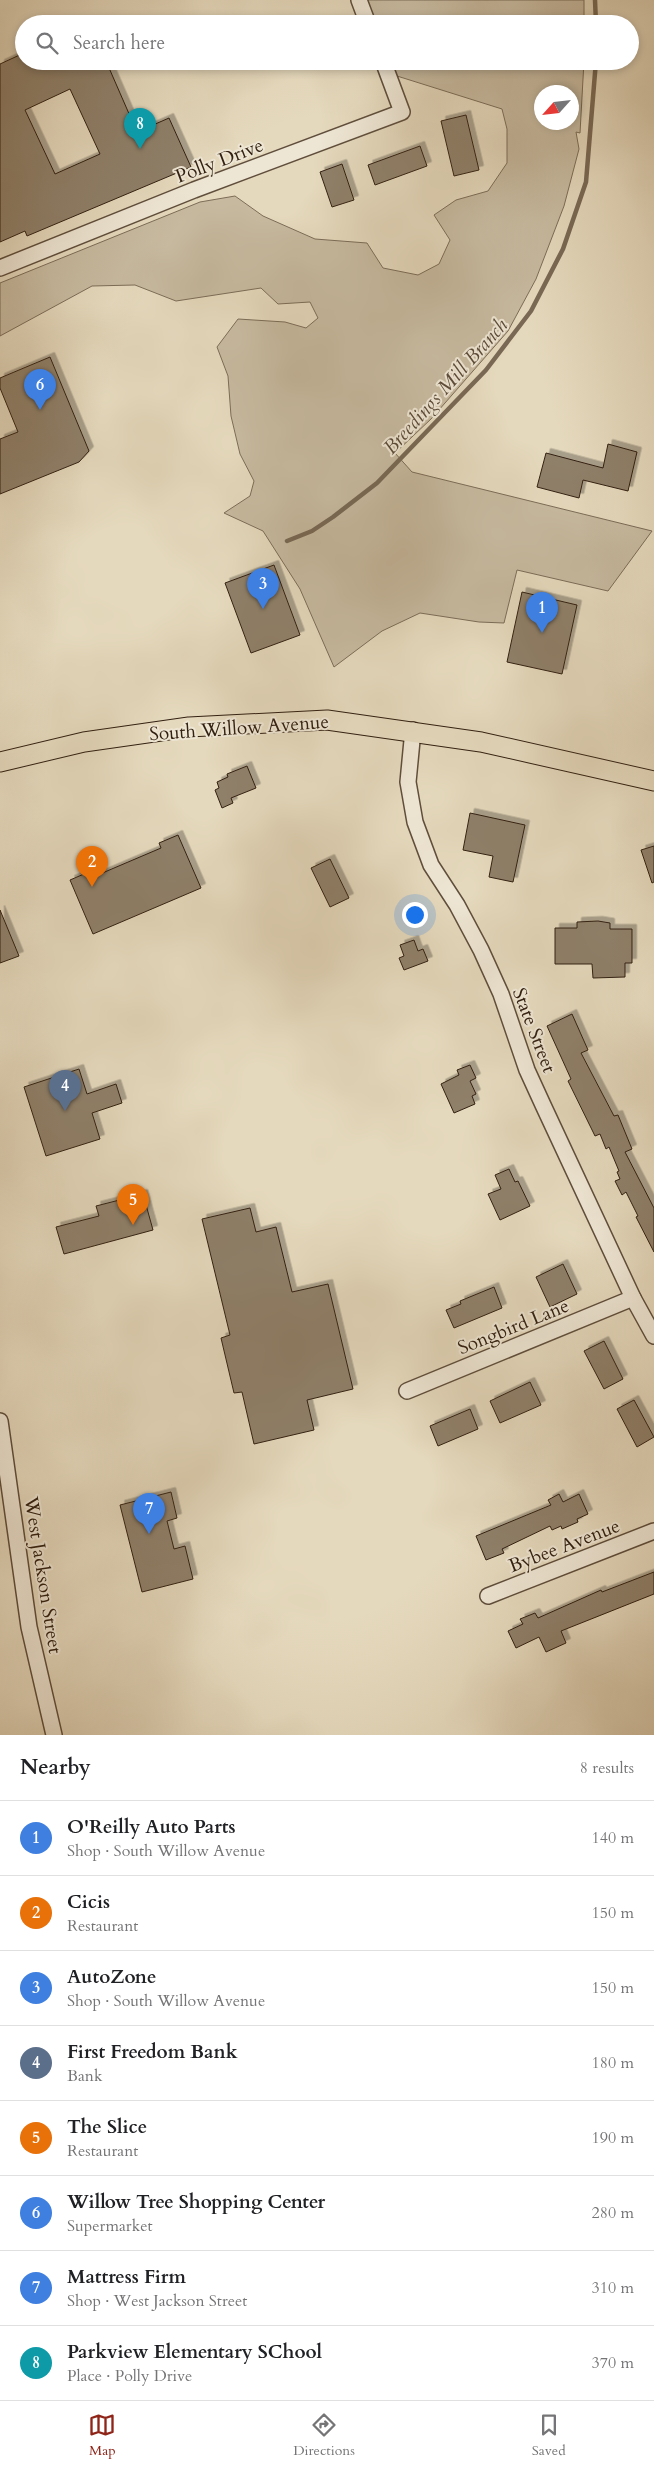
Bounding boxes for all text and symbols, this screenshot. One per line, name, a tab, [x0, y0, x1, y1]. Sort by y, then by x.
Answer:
search box	[15, 15, 639, 70]
icon: search	[33, 29, 61, 57]
text: Search here	[73, 30, 165, 56]
north arrow	[534, 85, 579, 130]
pin: 8	[124, 108, 156, 149]
street label: Polly Drive	[172, 132, 267, 190]
water label: Breedings Mill Branch	[377, 312, 514, 460]
pin: 6	[24, 369, 56, 410]
pin: 3	[247, 568, 279, 609]
pin: 1	[526, 592, 558, 633]
street label: South Willow Avenue	[148, 709, 330, 747]
pin: 2	[76, 846, 108, 887]
your location	[402, 902, 428, 928]
street label: State Street	[506, 984, 562, 1077]
pin: 4	[49, 1070, 81, 1111]
pin: 5	[117, 1184, 149, 1225]
street label: Songbird Lane	[454, 1293, 573, 1361]
pin: 7	[133, 1493, 165, 1534]
street label: West Jackson Street	[18, 1494, 68, 1656]
street label: Bybee Avenue	[505, 1513, 624, 1579]
text: Nearby	[20, 1753, 91, 1782]
text: 8 results	[580, 1757, 634, 1779]
text: O'Reilly Auto Parts	[67, 1814, 236, 1840]
text: 1	[32, 1827, 40, 1849]
text: 140 m	[592, 1827, 634, 1849]
text: Shop · South Willow Avenue	[67, 1840, 265, 1862]
text: Cicis	[67, 1889, 110, 1915]
text: 2	[32, 1902, 40, 1924]
text: 150 m	[592, 1902, 634, 1924]
text: Restaurant	[67, 1915, 138, 1937]
text: AutoZone	[67, 1964, 156, 1990]
text: 3	[32, 1977, 40, 1999]
text: 150 m	[592, 1977, 634, 1999]
text: Shop · South Willow Avenue	[67, 1990, 265, 2012]
text: First Freedom Bank	[67, 2039, 238, 2065]
text: 4	[32, 2052, 40, 2074]
text: 180 m	[592, 2052, 634, 2074]
text: Bank	[67, 2065, 102, 2087]
text: The Slice	[67, 2114, 147, 2140]
text: 5	[32, 2127, 40, 2149]
text: 190 m	[592, 2127, 634, 2149]
text: Restaurant	[67, 2140, 138, 2162]
text: Willow Tree Shopping Center	[67, 2189, 325, 2215]
text: 6	[32, 2202, 40, 2224]
text: 280 m	[592, 2202, 634, 2224]
text: Supermarket	[67, 2215, 153, 2237]
text: Mattress Firm	[67, 2264, 186, 2290]
text: 7	[32, 2277, 40, 2299]
text: 310 m	[592, 2277, 634, 2299]
text: Shop · West Jackson Street	[67, 2290, 247, 2312]
text: Parkview Elementary SChool	[67, 2339, 322, 2365]
text: 8	[32, 2352, 40, 2374]
text: 370 m	[592, 2352, 634, 2374]
text: Place · Polly Drive	[67, 2365, 192, 2387]
tab: Map	[88, 2411, 116, 2460]
tab: Directions	[293, 2411, 355, 2460]
tab: Saved	[532, 2411, 566, 2460]

